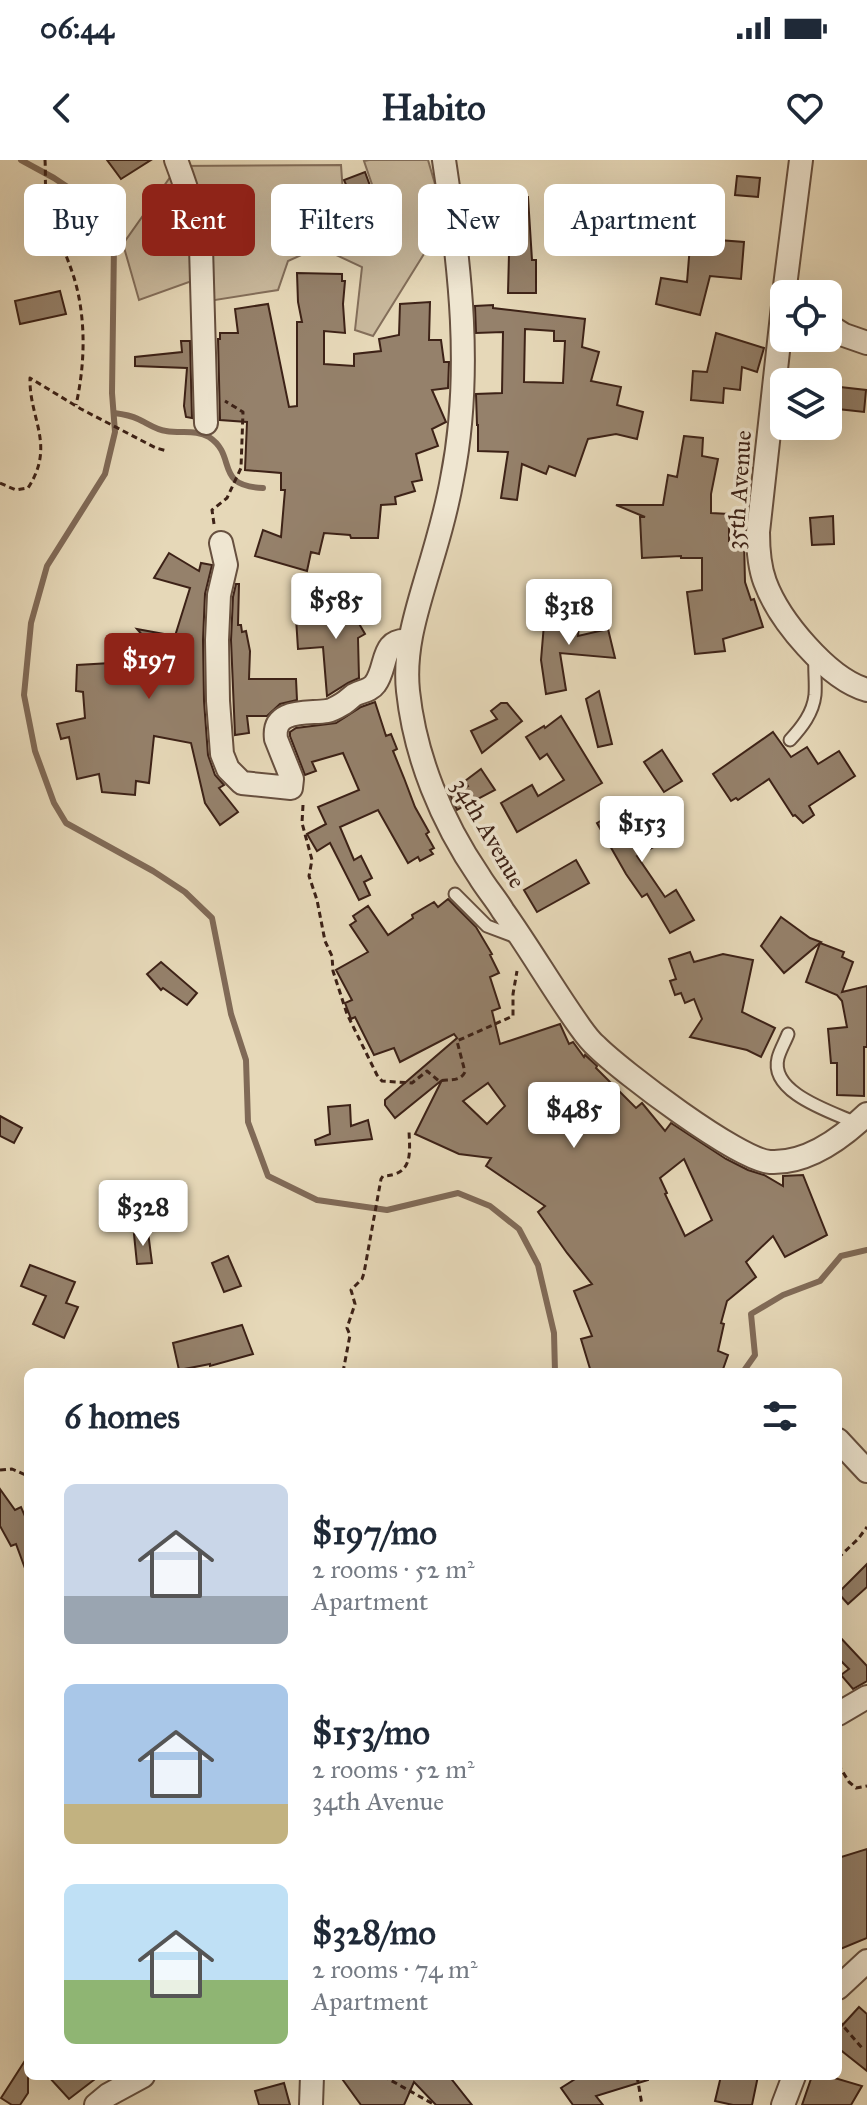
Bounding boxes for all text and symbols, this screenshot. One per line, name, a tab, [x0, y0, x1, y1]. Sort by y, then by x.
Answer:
text: 06:44	[40, 10, 114, 46]
icon: back	[40, 86, 84, 130]
text: Habito	[381, 86, 486, 130]
icon: heart	[783, 86, 827, 130]
chip: Buy	[24, 184, 126, 256]
chip: Rent	[142, 184, 255, 256]
chip: Filters	[271, 184, 402, 256]
chip: New	[418, 184, 528, 256]
chip: Apartment	[544, 184, 725, 256]
map controls	[770, 280, 842, 440]
button: locate	[770, 280, 842, 352]
button: layers	[770, 368, 842, 440]
street label: 35th Avenue	[720, 429, 758, 551]
pin: $585	[289, 573, 383, 641]
pin: $318	[522, 579, 616, 647]
text: $585	[309, 583, 363, 615]
text: $318	[544, 589, 594, 621]
pin: $197	[102, 633, 196, 701]
text: $197	[122, 643, 176, 675]
street label: 34th Avenue	[446, 773, 532, 893]
pin: $153	[595, 796, 689, 864]
text: $153	[618, 806, 666, 838]
pin: $485	[527, 1082, 621, 1150]
text: $485	[546, 1092, 602, 1124]
pin: $328	[96, 1180, 190, 1248]
text: $328	[117, 1190, 169, 1222]
icon: filters	[758, 1394, 802, 1438]
text: 6 homes	[64, 1396, 180, 1437]
text: $197/mo	[312, 1512, 437, 1553]
icon: home	[128, 1516, 224, 1612]
text: 2 rooms · 52 m²	[312, 1553, 475, 1585]
text: Apartment	[312, 1585, 428, 1617]
text: $153/mo	[312, 1712, 430, 1753]
icon: home	[128, 1716, 224, 1812]
text: 2 rooms · 52 m²	[312, 1753, 475, 1785]
text: 34th Avenue	[312, 1785, 444, 1817]
text: $328/mo	[312, 1912, 436, 1953]
icon: home	[128, 1916, 224, 2012]
text: 2 rooms · 74 m²	[312, 1953, 478, 1985]
text: Apartment	[312, 1985, 428, 2017]

